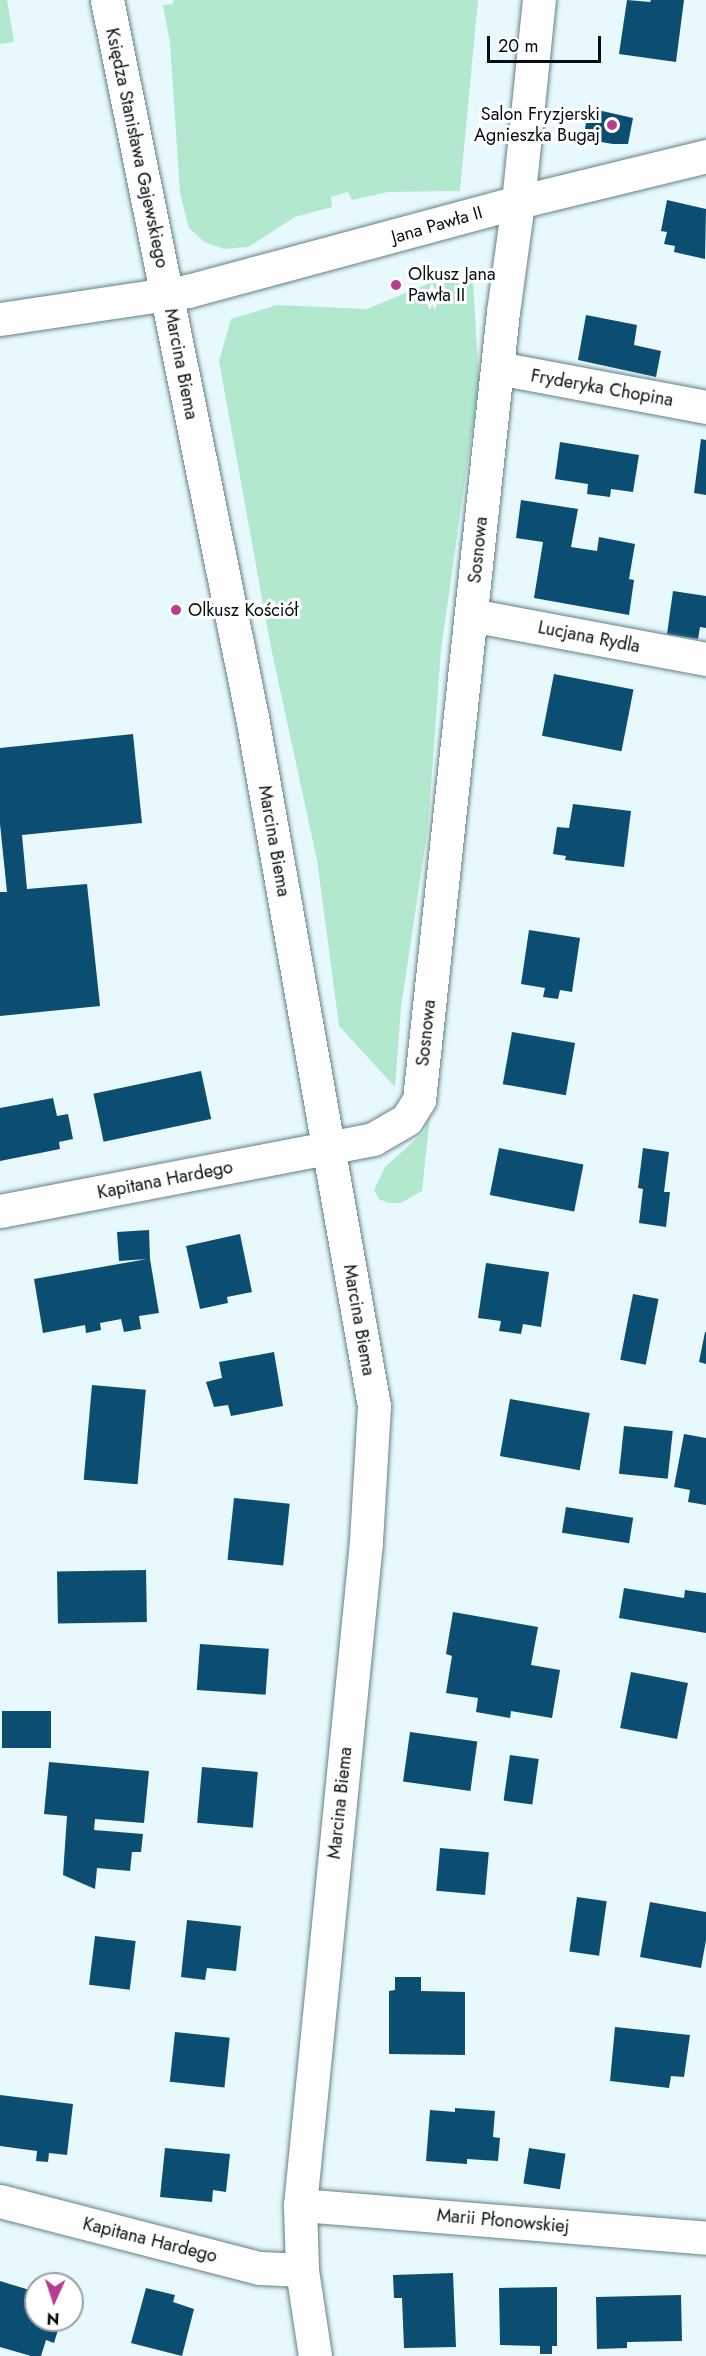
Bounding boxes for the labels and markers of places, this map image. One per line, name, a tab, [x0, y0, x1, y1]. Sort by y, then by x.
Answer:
place label: Salon Fryzjerski Agnieszka Bugaj	[474, 104, 600, 146]
marker: Salon Fryzjerski Agnieszka Bugaj	[605, 118, 619, 132]
place label: Olkusz Jana Pawła II	[408, 264, 496, 306]
marker: Olkusz Jana Pawła II	[389, 278, 403, 292]
place label: Olkusz Kościół	[188, 599, 298, 621]
marker: Olkusz Kościół	[169, 603, 183, 617]

